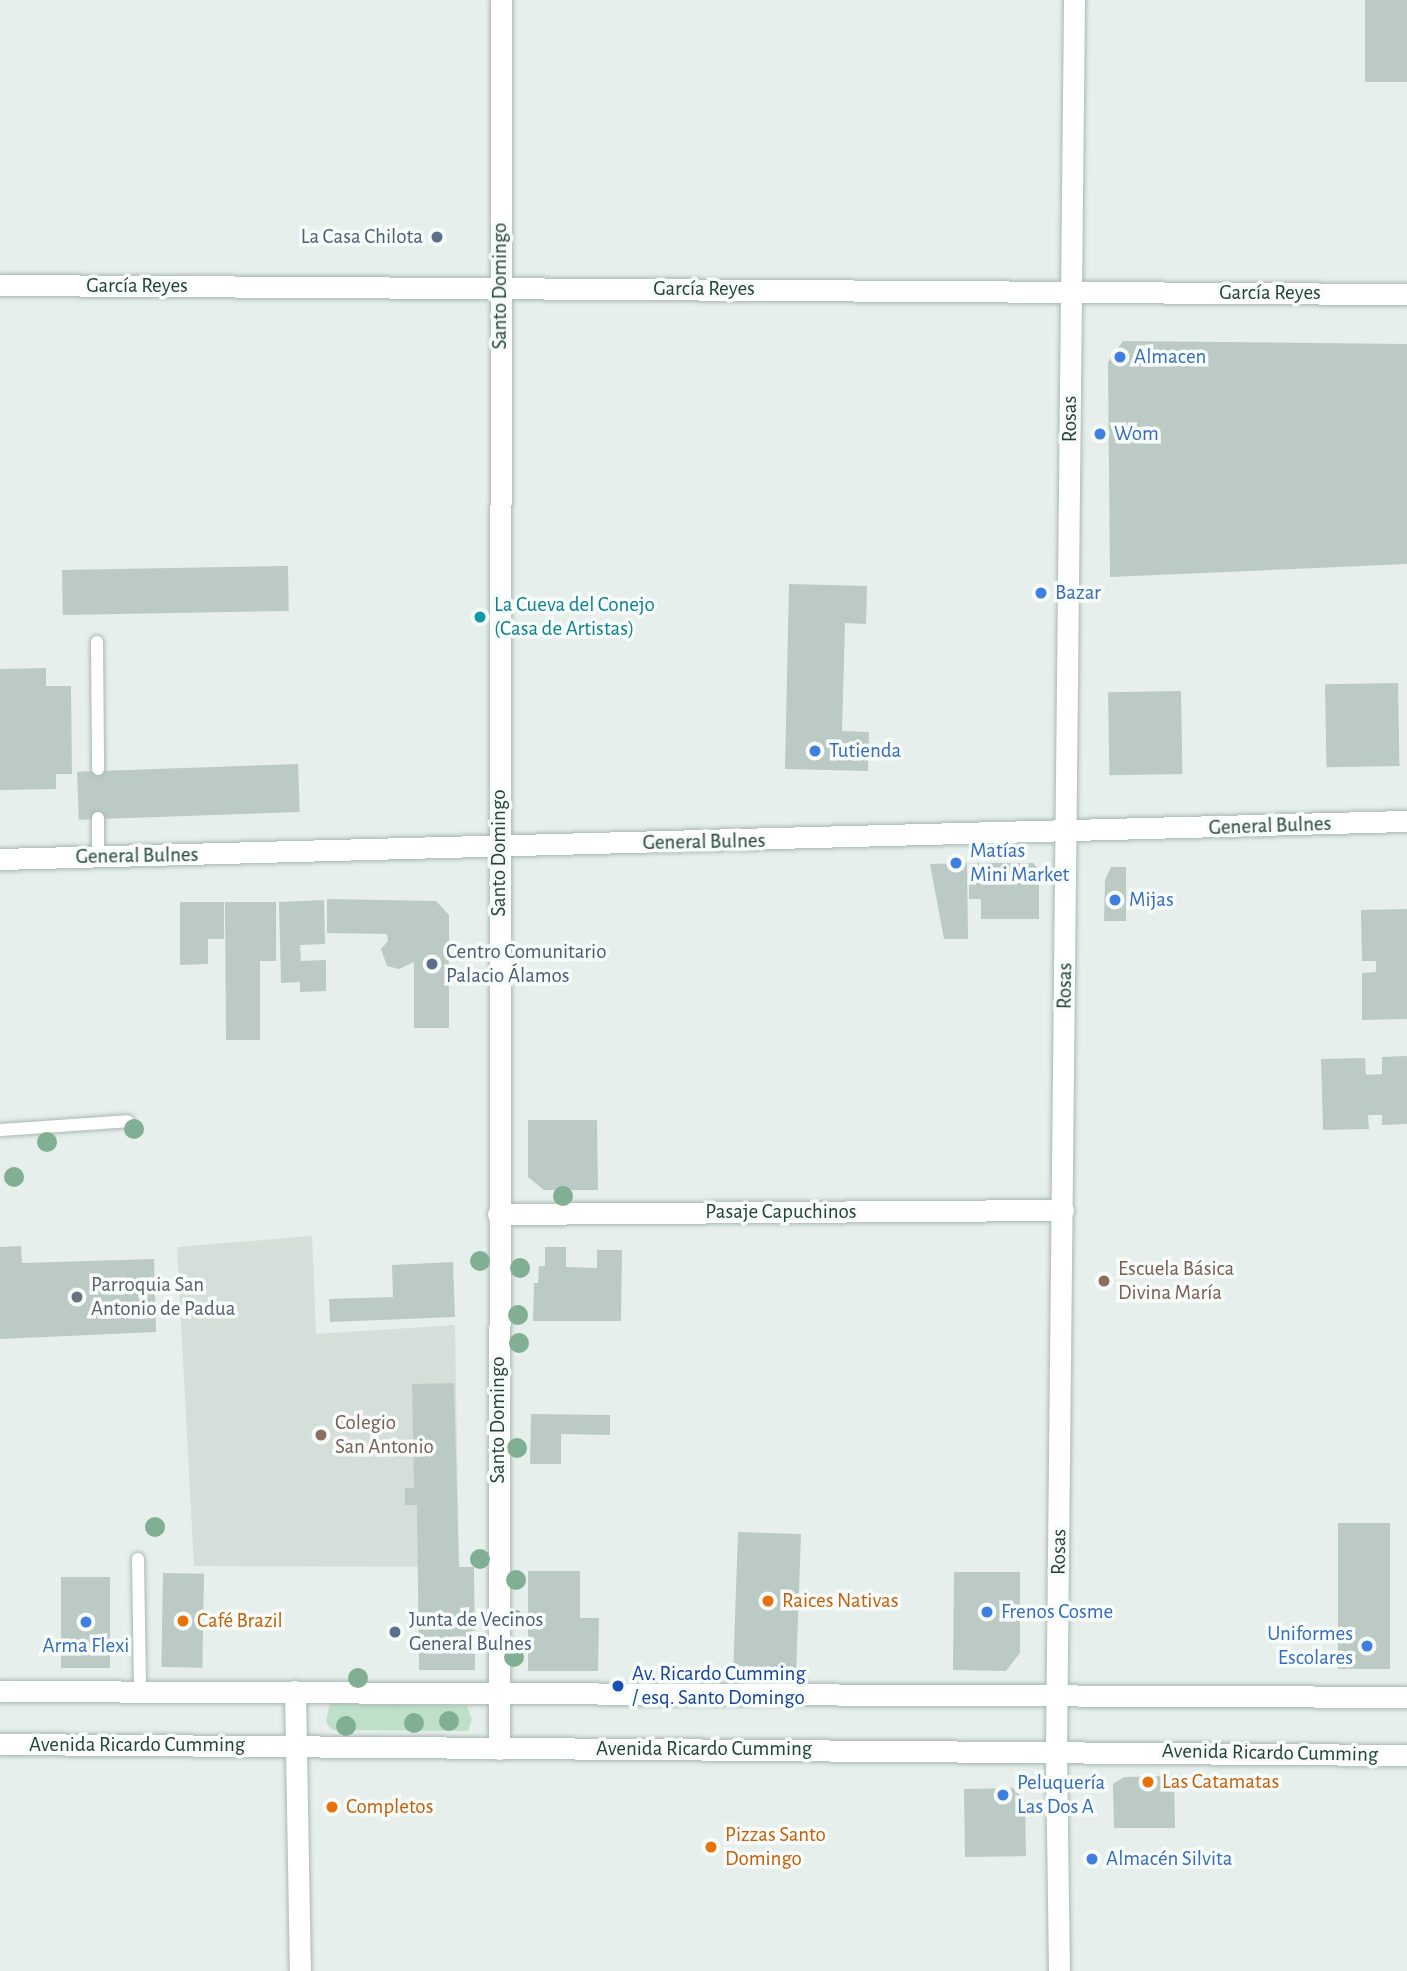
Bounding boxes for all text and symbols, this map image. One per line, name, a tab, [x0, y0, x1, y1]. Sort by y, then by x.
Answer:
street label: Santo Domingo	[487, 223, 513, 349]
place label: La Casa Chilota	[301, 224, 423, 250]
marker: La Casa Chilota	[429, 229, 445, 245]
street label: García Reyes	[86, 273, 188, 299]
street label: García Reyes	[653, 276, 755, 302]
street label: García Reyes	[1219, 280, 1321, 306]
place label: Almacen	[1134, 344, 1206, 370]
marker: Almacen	[1112, 349, 1128, 365]
street label: Rosas	[1057, 396, 1083, 442]
place label: Wom	[1114, 421, 1159, 447]
marker: Wom	[1092, 426, 1108, 442]
place label: Bazar	[1055, 580, 1101, 606]
marker: Bazar	[1033, 585, 1049, 601]
place label: La Cueva del Conejo (Casa de Artistas)	[494, 592, 655, 642]
marker: La Cueva del Conejo (Casa de Artistas)	[472, 609, 488, 625]
place label: Tutienda	[829, 738, 901, 764]
marker: Tutienda	[807, 743, 823, 759]
street label: Santo Domingo	[486, 790, 512, 916]
street label: General Bulnes	[1208, 811, 1332, 841]
street label: General Bulnes	[642, 828, 766, 856]
place label: Matías Mini Market	[970, 838, 1069, 888]
street label: General Bulnes	[75, 842, 199, 870]
marker: Matías Mini Market	[948, 855, 964, 871]
place label: Mijas	[1129, 887, 1174, 913]
marker: Mijas	[1107, 892, 1123, 908]
place label: Centro Comunitario Palacio Álamos	[446, 939, 606, 989]
marker: Centro Comunitario Palacio Álamos	[424, 956, 440, 972]
street label: Rosas	[1052, 963, 1078, 1009]
street label: Pasaje Capuchinos	[705, 1199, 857, 1225]
place label: Escuela Básica Divina María	[1118, 1256, 1234, 1306]
place label: Parroquia San Antonio de Padua	[91, 1272, 235, 1322]
marker: Escuela Básica Divina María	[1096, 1273, 1112, 1289]
marker: Parroquia San Antonio de Padua	[69, 1289, 85, 1305]
street label: Santo Domingo	[485, 1357, 511, 1483]
place label: Colegio San Antonio	[335, 1410, 434, 1460]
marker: Colegio San Antonio	[313, 1427, 329, 1443]
street label: Rosas	[1046, 1529, 1072, 1575]
place label: Raices Nativas	[782, 1588, 898, 1614]
marker: Raices Nativas	[760, 1593, 776, 1609]
place label: Frenos Cosme	[1001, 1599, 1113, 1625]
marker: Frenos Cosme	[979, 1604, 995, 1620]
place label: Junta de Vecinos General Bulnes	[409, 1607, 543, 1657]
place label: Café Brazil	[197, 1608, 283, 1634]
marker: Café Brazil	[175, 1613, 191, 1629]
marker: Arma Flexi	[78, 1614, 94, 1630]
place label: Uniformes Escolares	[1267, 1621, 1353, 1671]
marker: Junta de Vecinos General Bulnes	[387, 1624, 403, 1640]
place label: Arma Flexi	[43, 1633, 129, 1659]
marker: Uniformes Escolares	[1359, 1638, 1375, 1654]
place label: Av. Ricardo Cumming / esq. Santo Domingo	[632, 1661, 806, 1711]
marker: Av. Ricardo Cumming / esq. Santo Domingo	[610, 1678, 626, 1694]
street label: Avenida Ricardo Cumming	[29, 1732, 245, 1758]
street label: Avenida Ricardo Cumming	[596, 1736, 812, 1762]
street label: Avenida Ricardo Cumming	[1162, 1739, 1378, 1767]
place label: Las Catamatas	[1162, 1769, 1279, 1795]
place label: Peluquería Las Dos A	[1017, 1770, 1105, 1820]
marker: Las Catamatas	[1140, 1774, 1156, 1790]
marker: Peluquería Las Dos A	[995, 1787, 1011, 1803]
place label: Completos	[346, 1794, 433, 1820]
marker: Completos	[324, 1799, 340, 1815]
place label: Pizzas Santo Domingo	[725, 1822, 826, 1872]
marker: Pizzas Santo Domingo	[703, 1839, 719, 1855]
place label: Almacén Silvita	[1106, 1846, 1232, 1872]
marker: Almacén Silvita	[1084, 1851, 1100, 1867]

